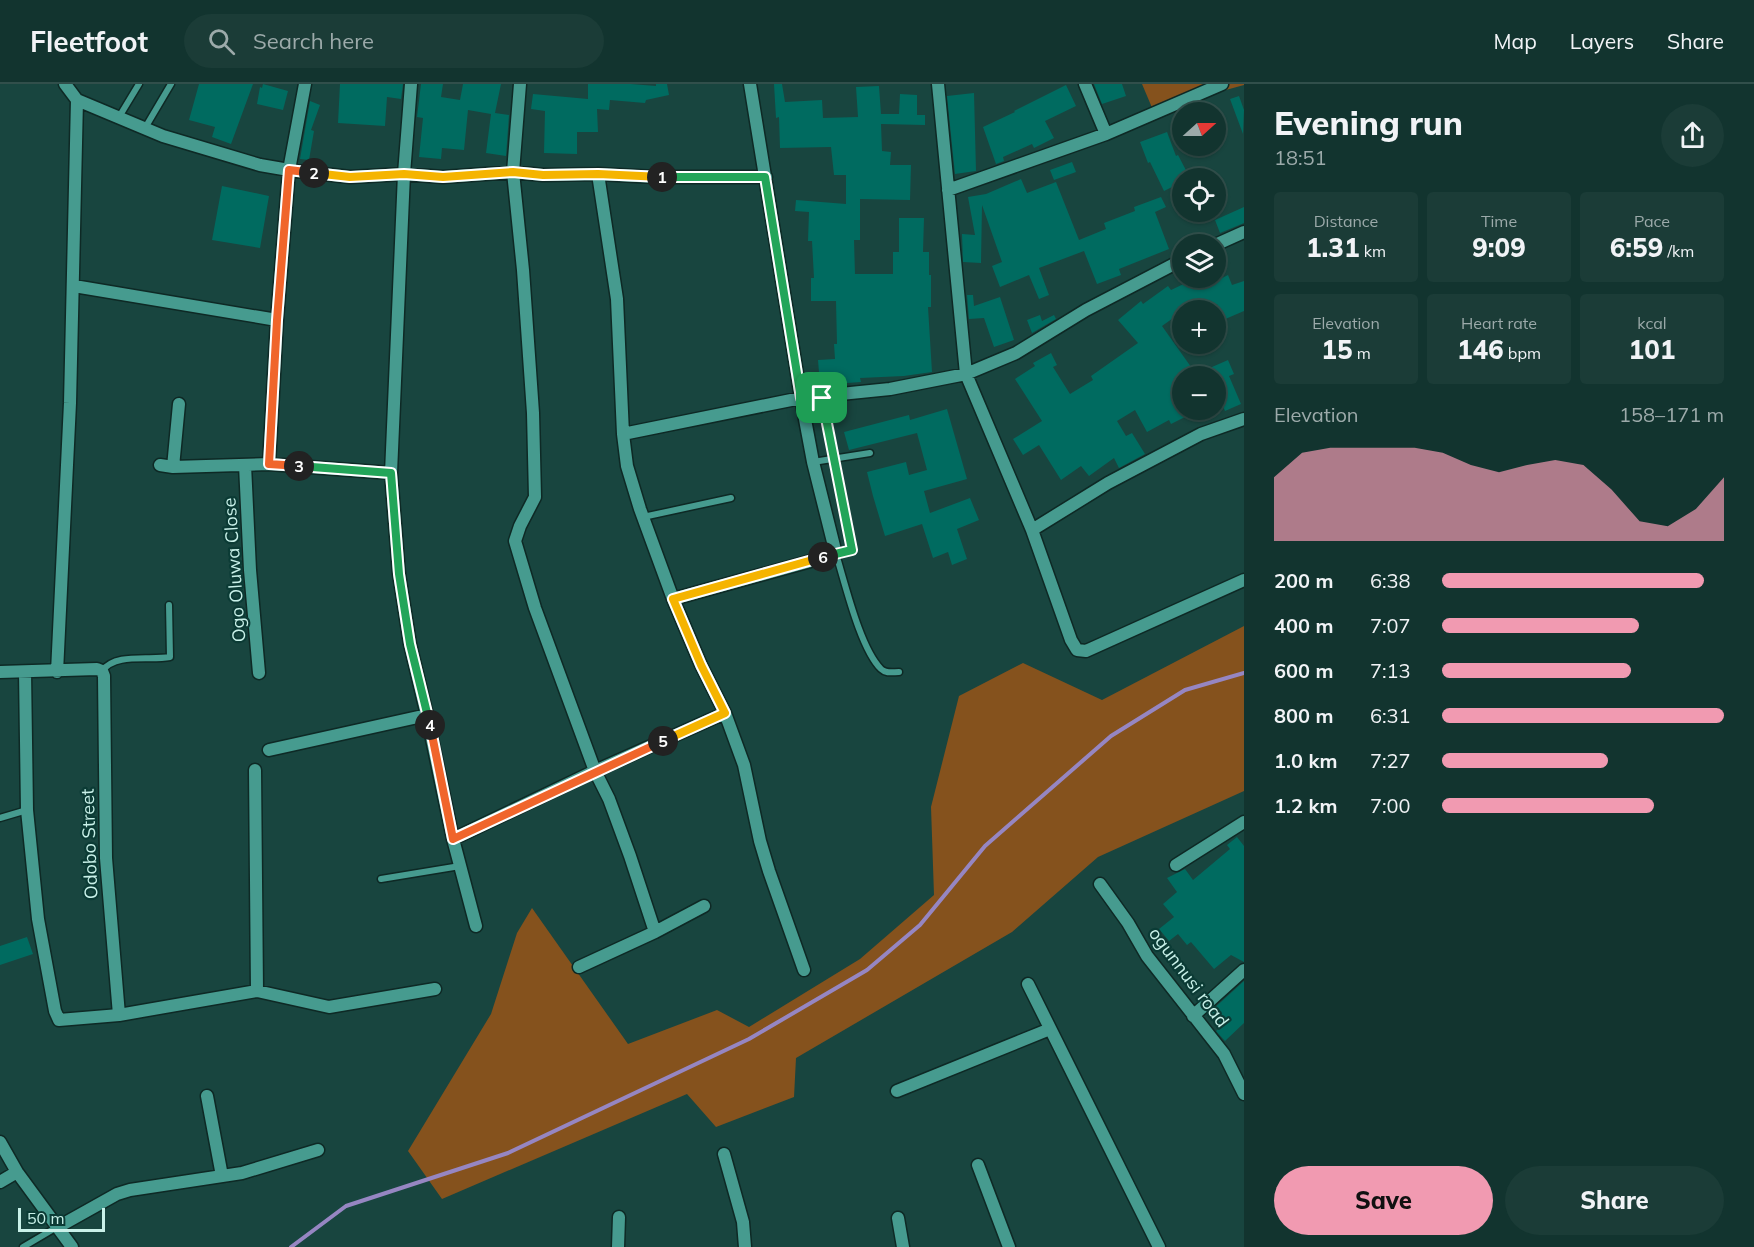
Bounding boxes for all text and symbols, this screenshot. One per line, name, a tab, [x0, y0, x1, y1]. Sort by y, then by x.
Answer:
search box	[184, 14, 604, 68]
text: Fleetfoot	[30, 24, 148, 59]
icon: search	[205, 25, 238, 58]
text: Search here	[253, 27, 374, 55]
text: Map	[1494, 28, 1537, 54]
text: Layers	[1570, 28, 1634, 54]
text: Share	[1667, 28, 1724, 54]
north arrow	[1172, 102, 1226, 156]
map controls	[1172, 102, 1226, 420]
text: Evening run	[1274, 102, 1463, 143]
button: share	[1661, 104, 1724, 167]
text: 18:51	[1274, 145, 1327, 170]
pin: 2	[299, 158, 329, 188]
pin: 1	[647, 162, 677, 192]
text: 2	[309, 163, 319, 183]
text: 1	[657, 167, 667, 187]
button: locate	[1172, 168, 1226, 222]
text: Distance	[1314, 211, 1378, 231]
text: Time	[1481, 211, 1517, 231]
text: Pace	[1634, 211, 1670, 231]
text: 1.31	[1306, 231, 1360, 264]
text: 9:09	[1472, 231, 1526, 264]
text: 6:59	[1610, 231, 1663, 264]
button: layers	[1172, 234, 1226, 288]
text: km	[1360, 241, 1386, 261]
text: /km	[1663, 241, 1694, 261]
button: +	[1172, 300, 1226, 354]
text: Elevation	[1312, 313, 1380, 333]
text: Heart rate	[1461, 313, 1537, 333]
text: kcal	[1637, 313, 1667, 333]
text: 15	[1321, 333, 1352, 366]
text: 146	[1457, 333, 1504, 366]
text: 101	[1629, 333, 1675, 366]
text: m	[1352, 343, 1371, 363]
text: bpm	[1504, 343, 1541, 363]
button: −	[1172, 366, 1226, 420]
pin	[796, 372, 847, 423]
icon: arrive	[805, 381, 838, 414]
text: Elevation	[1274, 402, 1359, 427]
text: 158–171 m	[1619, 402, 1724, 427]
pin: 3	[284, 451, 314, 481]
text: 3	[294, 456, 304, 476]
street label: Ogo Oluwa Close	[217, 497, 251, 643]
pin: 6	[808, 542, 838, 572]
text: 6	[818, 547, 828, 567]
text: 200 m	[1274, 568, 1333, 593]
text: 6:38	[1370, 568, 1411, 593]
text: 400 m	[1274, 613, 1333, 638]
text: 7:07	[1370, 613, 1411, 638]
text: 600 m	[1274, 658, 1333, 683]
text: 7:13	[1370, 658, 1411, 683]
text: 800 m	[1274, 703, 1333, 728]
text: 6:31	[1370, 703, 1411, 728]
pin: 4	[415, 710, 445, 740]
text: 4	[425, 715, 435, 735]
pin: 5	[648, 726, 678, 756]
text: 5	[658, 731, 668, 751]
text: 1.0 km	[1274, 748, 1337, 773]
text: 7:27	[1370, 748, 1411, 773]
street label: Odobo Street	[76, 788, 102, 900]
text: 1.2 km	[1274, 793, 1337, 818]
text: 7:00	[1370, 793, 1411, 818]
street label: ogunnusi road	[1144, 922, 1234, 1032]
button: Save	[1274, 1166, 1493, 1235]
button: Share	[1505, 1166, 1724, 1235]
scale bar	[18, 1205, 105, 1232]
text: 50 m	[27, 1208, 64, 1228]

